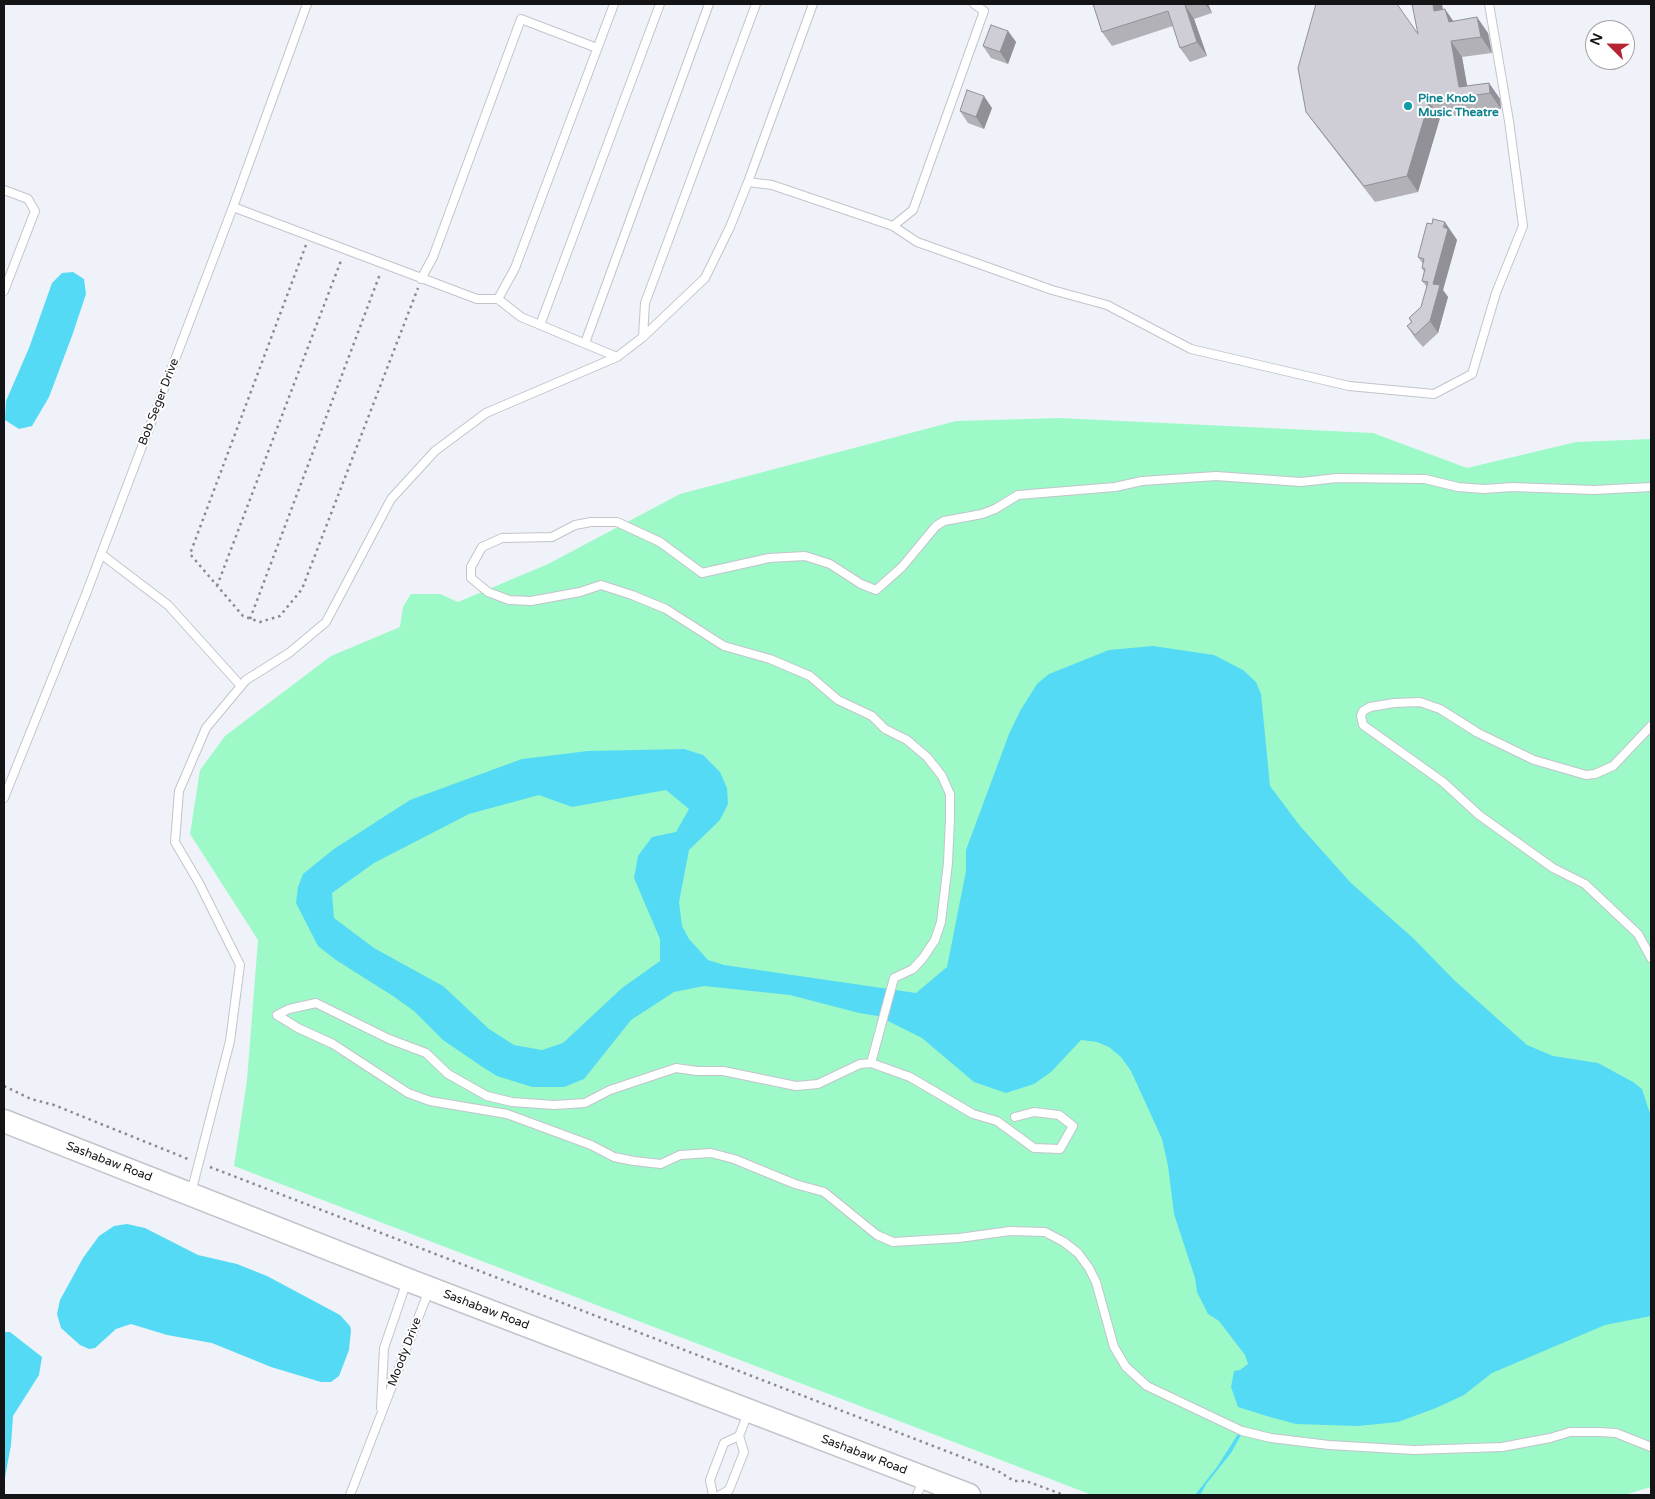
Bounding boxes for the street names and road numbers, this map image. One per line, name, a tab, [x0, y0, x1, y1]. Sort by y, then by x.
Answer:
street label: Bob Seger Drive	[136, 356, 182, 448]
street label: Sashabaw Road	[64, 1139, 154, 1185]
street label: Sashabaw Road	[441, 1287, 531, 1333]
street label: Moody Drive	[385, 1315, 425, 1389]
street label: Sashabaw Road	[819, 1432, 909, 1478]

